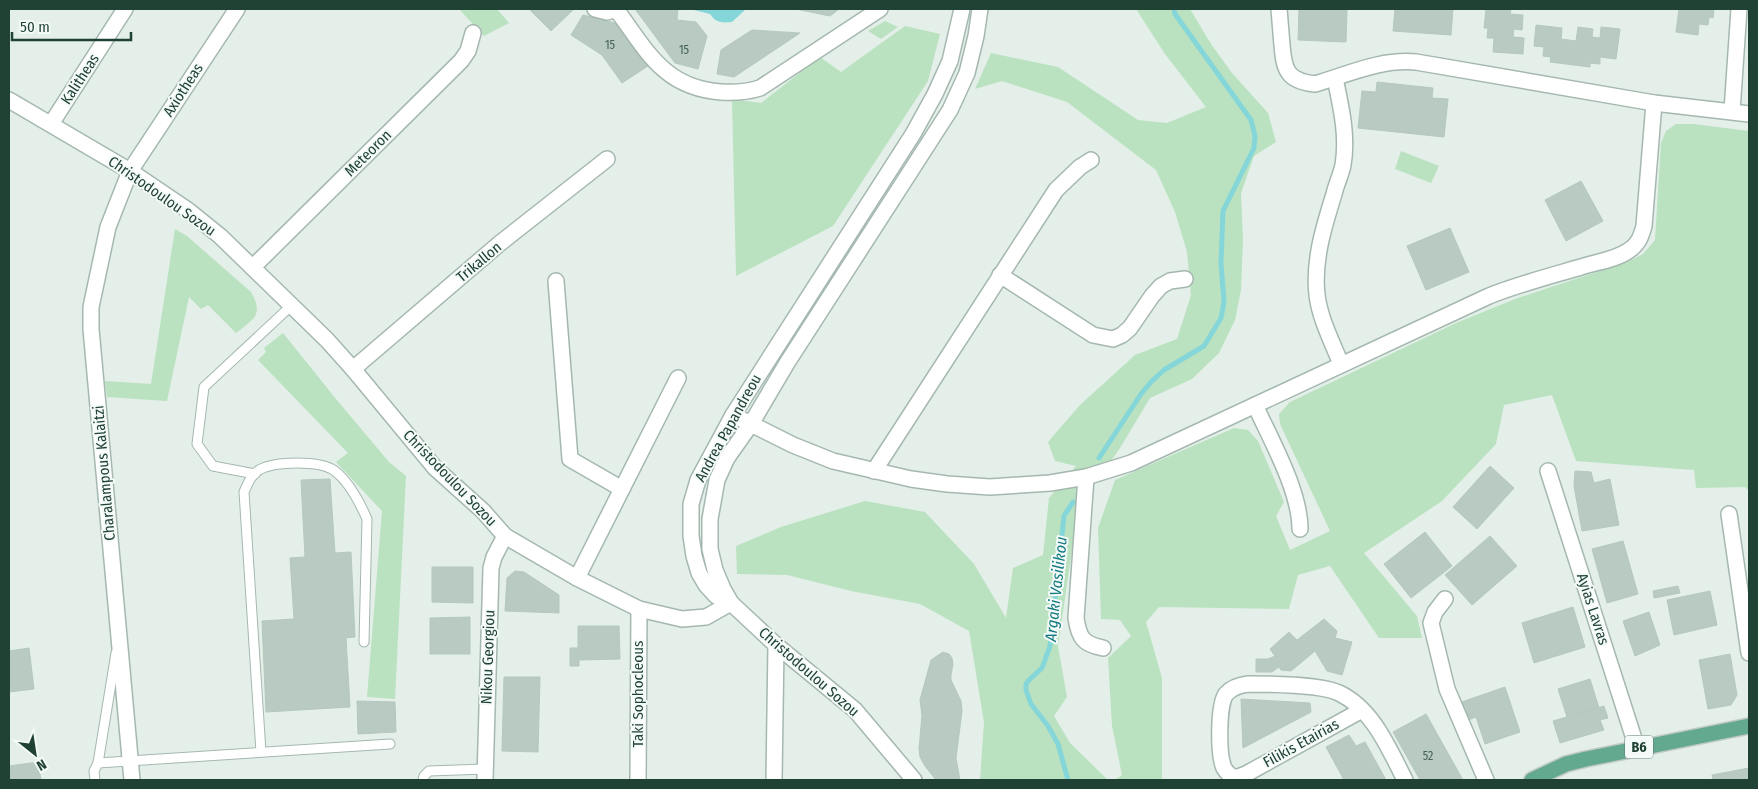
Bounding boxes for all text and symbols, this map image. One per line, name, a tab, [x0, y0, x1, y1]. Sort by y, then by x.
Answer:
scale bar	[12, 10, 131, 42]
text: 50 m	[20, 18, 50, 36]
house number: 15	[605, 38, 616, 52]
house number: 15	[679, 43, 690, 57]
street label: Kalitheas	[57, 50, 103, 108]
street label: Axiotheas	[159, 60, 207, 120]
street label: Meteoron	[341, 126, 395, 180]
street label: Christodoulou Sozou	[105, 152, 219, 240]
street label: Trikallon	[453, 238, 505, 286]
street label: Andrea Papandreou	[691, 371, 765, 485]
street label: Charalampous Kalaitzi	[89, 405, 119, 541]
street label: Christodoulou Sozou	[399, 426, 501, 530]
water label: Argaki Vasilikou	[1041, 536, 1071, 643]
street label: Ayias Lavras	[1573, 571, 1613, 647]
street label: Nikou Georgiou	[477, 609, 499, 705]
street label: Christodoulou Sozou	[755, 624, 863, 720]
street label: Taki Sophocleous	[629, 641, 647, 747]
street label: Filikis Etairias	[1260, 715, 1342, 771]
north arrow	[10, 729, 60, 779]
road number: B6	[1625, 736, 1653, 759]
house number: 52	[1423, 749, 1433, 763]
text: N	[33, 755, 49, 774]

